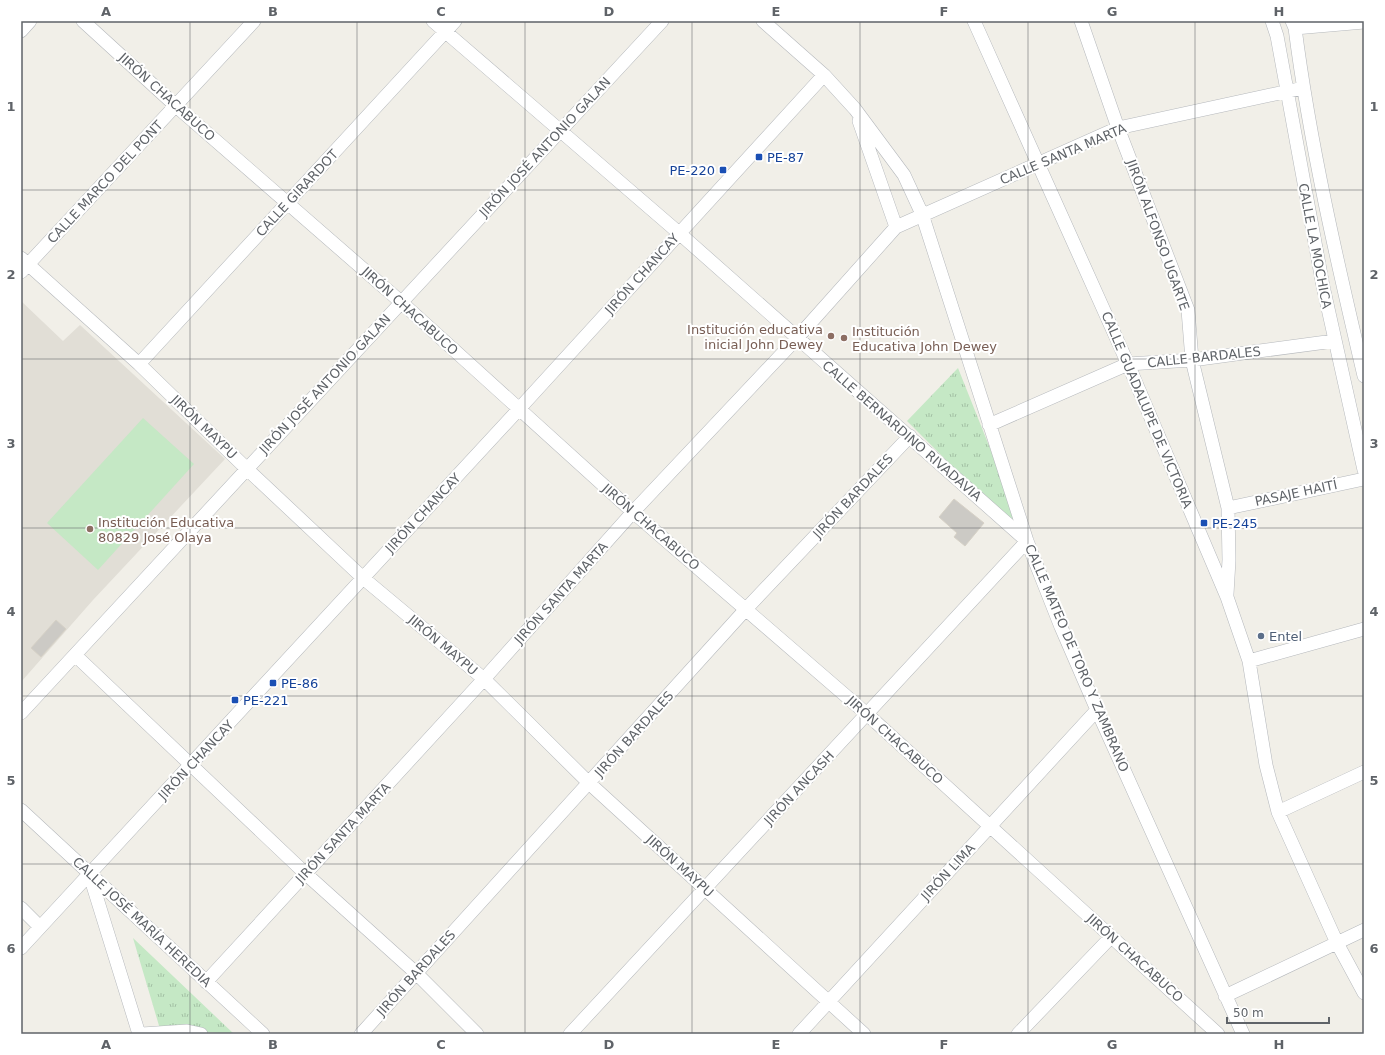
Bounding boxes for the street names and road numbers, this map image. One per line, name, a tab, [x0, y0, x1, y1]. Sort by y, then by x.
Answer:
street label: JIRÓN CHACABUCO	[115, 49, 218, 144]
street label: JIRÓN JOSÉ ANTONIO GALAN	[476, 74, 614, 221]
street label: CALLE MARCO DEL PONT	[44, 118, 166, 246]
street label: CALLE SANTA MARTA	[998, 121, 1129, 187]
street label: CALLE GIRARDOT	[253, 146, 341, 240]
street label: JIRÓN ALFONSO UGARTE	[1123, 156, 1192, 313]
street label: CALLE LA MOCHICA	[1295, 182, 1335, 310]
street label: JIRÓN CHANCAY	[601, 231, 682, 318]
street label: JIRÓN CHACABUCO	[358, 263, 461, 358]
street label: CALLE GUADALUPE DE VICTORIA	[1099, 309, 1195, 511]
street label: JIRÓN JOSÉ ANTONIO GALAN	[256, 311, 394, 458]
street label: CALLE BARDALES	[1147, 344, 1261, 370]
street label: CALLE BERNARDINO RIVADAVIA	[819, 358, 985, 504]
street label: JIRÓN MAYPU	[167, 391, 240, 462]
street label: JIRÓN BARDALES	[809, 451, 896, 542]
street label: JIRÓN CHANCAY	[382, 470, 464, 557]
street label: PASAJE HAITÍ	[1253, 477, 1339, 509]
street label: JIRÓN CHACABUCO	[599, 480, 703, 573]
street label: JIRÓN SANTA MARTA	[511, 539, 611, 648]
street label: CALLE MATEO DE TORO Y ZAMBRANO	[1022, 542, 1132, 774]
street label: JIRÓN MAYPU	[405, 611, 480, 678]
street label: JIRÓN BARDALES	[591, 688, 676, 781]
street label: JIRÓN CHACABUCO	[843, 692, 946, 787]
street label: JIRÓN CHANCAY	[155, 717, 237, 804]
street label: JIRÓN ANCASH	[760, 748, 837, 829]
street label: JIRÓN SANTA MARTA	[292, 780, 394, 887]
street label: JIRÓN MAYPU	[643, 831, 717, 900]
street label: JIRÓN LIMA	[917, 840, 978, 904]
street label: CALLE JOSÉ MARÍA HEREDIA	[70, 854, 214, 990]
street label: JIRÓN CHACABUCO	[1083, 910, 1186, 1005]
street label: JIRÓN BARDALES	[373, 927, 458, 1020]

